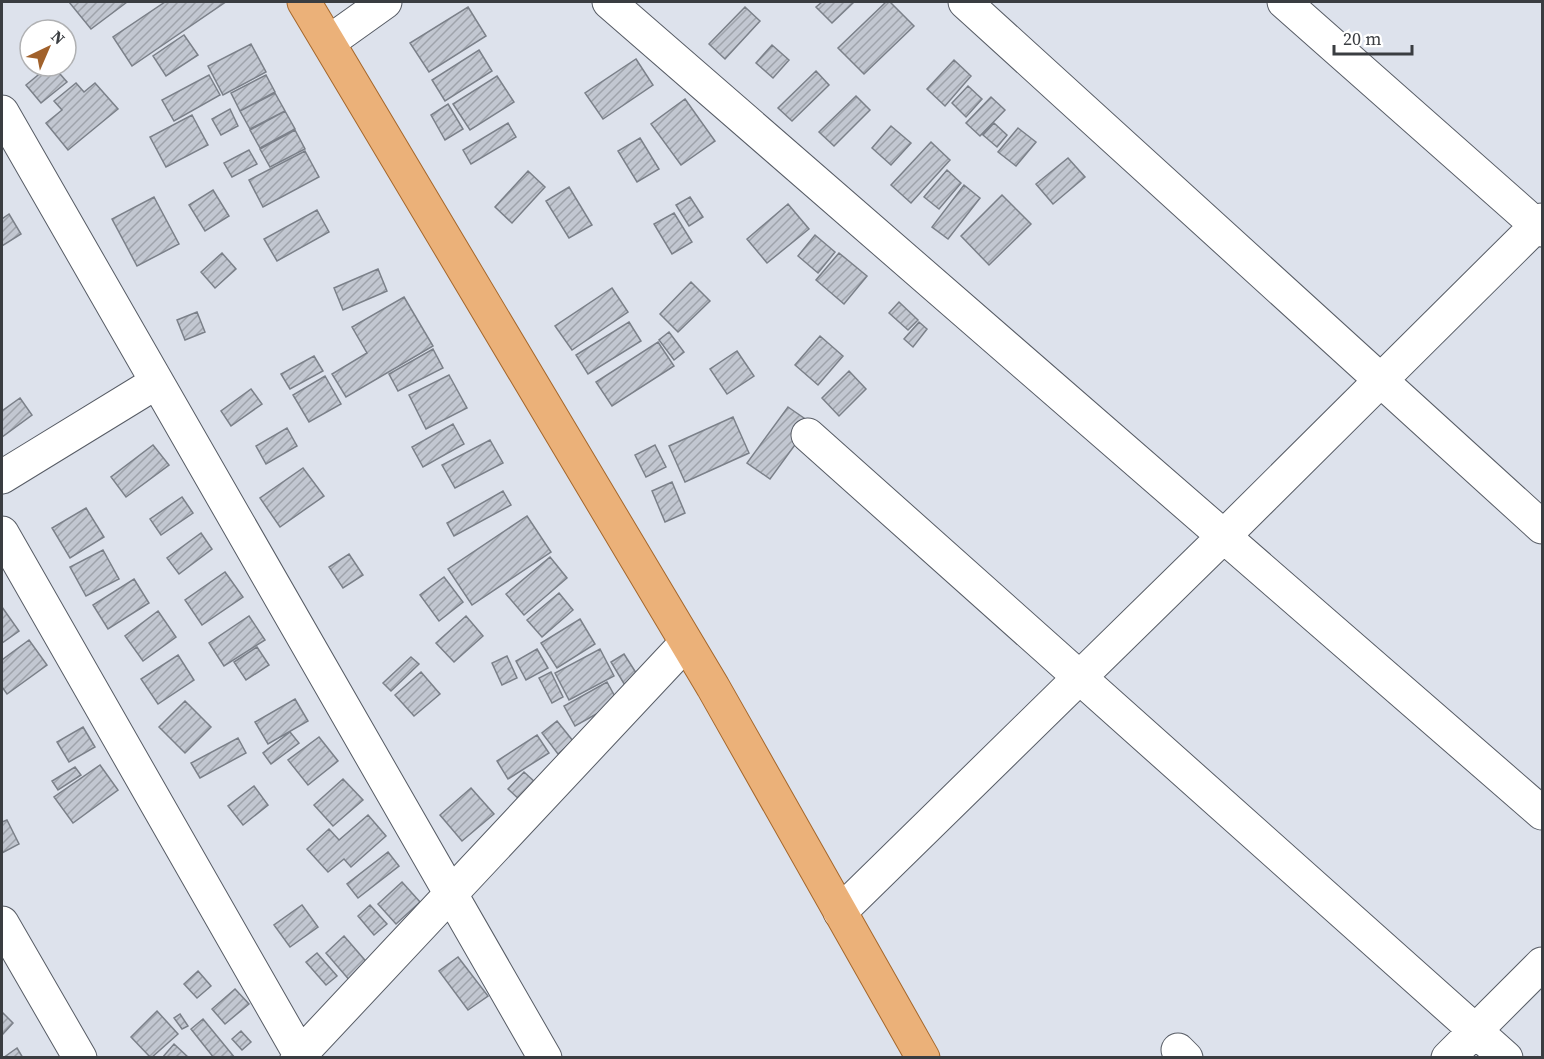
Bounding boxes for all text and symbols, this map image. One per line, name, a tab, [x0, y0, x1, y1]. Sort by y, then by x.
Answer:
north arrow	[18, 18, 78, 78]
scale bar	[1334, 18, 1412, 56]
text: N	[47, 25, 71, 49]
text: 20 m	[1343, 26, 1381, 51]

